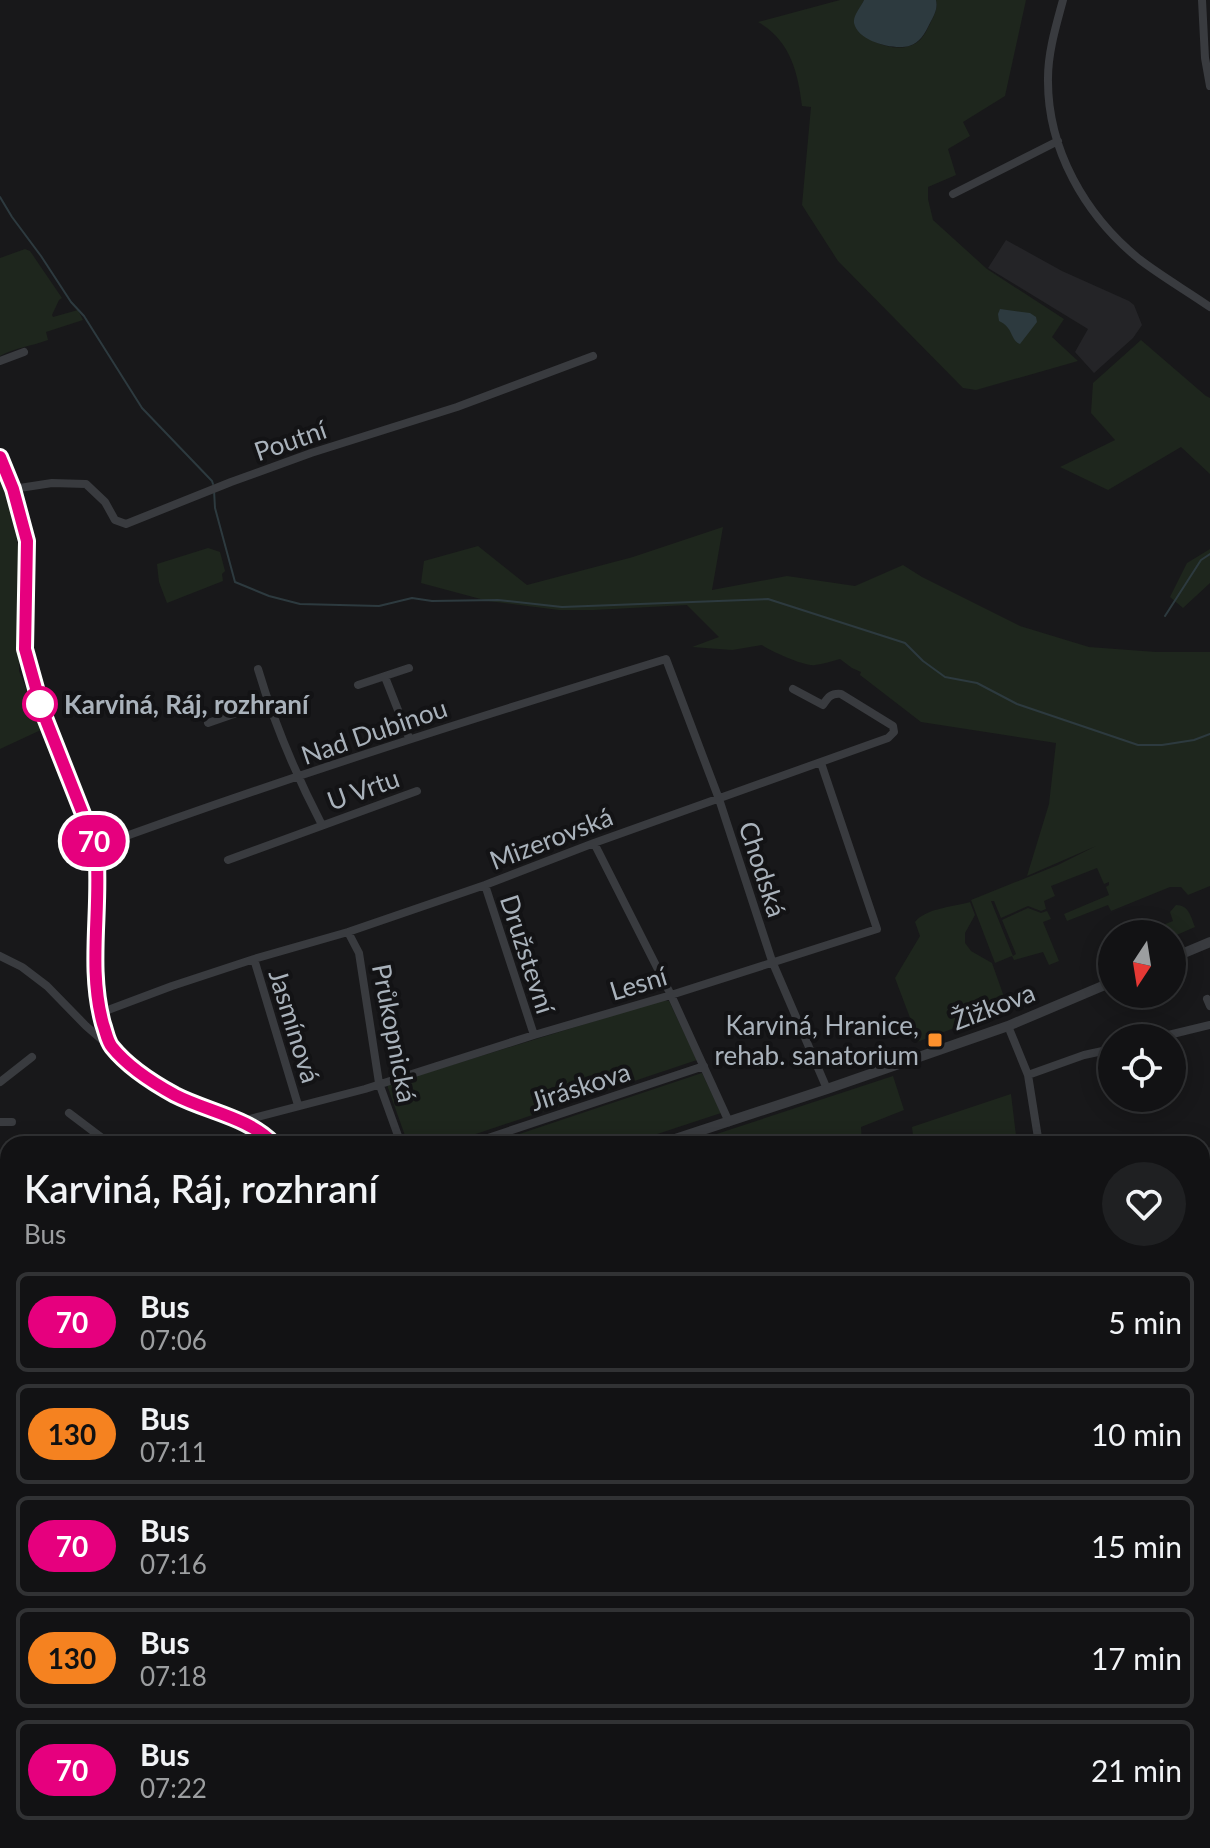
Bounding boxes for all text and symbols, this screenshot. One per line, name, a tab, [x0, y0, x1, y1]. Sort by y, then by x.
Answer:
street label: Poutní	[250, 413, 331, 467]
marker: Karviná, Ráj, rozhraní	[23, 687, 57, 721]
place label: Karviná, Ráj, rozhraní	[64, 688, 310, 720]
street label: Nad Dubinou	[297, 691, 451, 771]
street label: U Vrtu	[323, 761, 403, 817]
street label: Mizerovská	[485, 800, 617, 876]
line badge: 70	[58, 815, 130, 867]
street label: Chodská	[733, 817, 793, 921]
text: 70	[78, 824, 110, 858]
street label: Družstevní	[494, 890, 563, 1018]
north arrow	[1098, 920, 1186, 1008]
map controls	[1098, 920, 1186, 1112]
street label: Lesní	[606, 959, 671, 1007]
street label: Průkopnická	[366, 961, 424, 1105]
street label: Jasmínová	[263, 965, 327, 1087]
street label: Žižkova	[947, 976, 1039, 1036]
place label: Karviná, Hranice, rehab. sanatorium	[715, 1009, 919, 1071]
button: locate	[1098, 1024, 1186, 1112]
marker: Karviná, Hranice, rehab. sanatorium	[926, 1031, 944, 1049]
street label: Jiráskova	[526, 1055, 634, 1117]
button: heart	[1102, 1162, 1186, 1246]
text: Karviná, Ráj, rozhraní	[24, 1165, 378, 1211]
text: Bus	[24, 1218, 66, 1250]
text: Bus	[140, 1288, 190, 1324]
text: 5 min	[1108, 1304, 1182, 1340]
text: 70	[56, 1305, 88, 1339]
text: 07:06	[140, 1324, 207, 1356]
text: Bus	[140, 1400, 190, 1436]
text: 10 min	[1091, 1416, 1182, 1452]
text: 130	[48, 1417, 96, 1451]
text: 07:11	[140, 1436, 207, 1468]
text: Bus	[140, 1512, 190, 1548]
text: 15 min	[1091, 1528, 1182, 1564]
text: 70	[56, 1529, 88, 1563]
text: 07:16	[140, 1548, 207, 1580]
text: Bus	[140, 1624, 190, 1660]
text: 17 min	[1091, 1640, 1182, 1676]
text: 130	[48, 1641, 96, 1675]
text: 07:18	[140, 1660, 207, 1692]
text: Bus	[140, 1736, 190, 1772]
text: 21 min	[1091, 1752, 1182, 1788]
text: 70	[56, 1753, 88, 1787]
text: 07:22	[140, 1772, 207, 1804]

